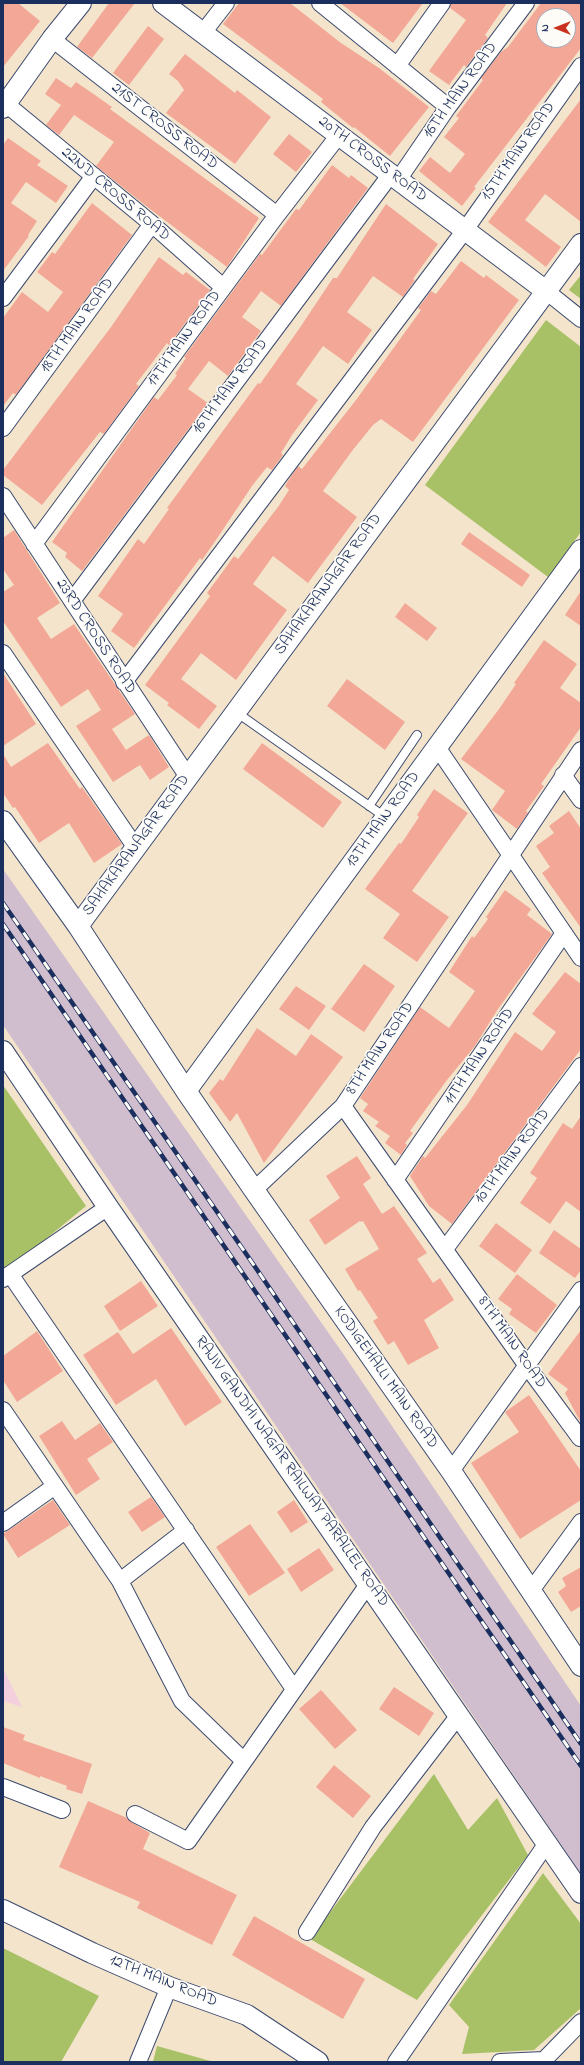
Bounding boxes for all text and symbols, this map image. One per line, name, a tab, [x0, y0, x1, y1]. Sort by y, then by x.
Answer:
north arrow	[536, 8, 576, 48]
text: N	[537, 24, 553, 32]
street label: 16TH MAIN ROAD	[420, 39, 502, 143]
street label: 21ST CROSS ROAD	[107, 79, 221, 175]
street label: 15TH MAIN ROAD	[478, 99, 560, 205]
street label: 20TH CROSS ROAD	[314, 113, 430, 207]
street label: 22ND CROSS ROAD	[57, 144, 173, 246]
street label: 18TH MAIN ROAD	[37, 275, 119, 377]
street label: 17TH MAIN ROAD	[144, 287, 226, 391]
street label: 16TH MAIN ROAD	[189, 336, 273, 438]
street label: SAHAKARANAGAR ROAD	[271, 511, 387, 659]
street label: 23RD CROSS ROAD	[51, 576, 139, 698]
street label: 13TH MAIN ROAD	[343, 768, 425, 872]
street label: SAHAKARANAGAR ROAD	[79, 772, 195, 920]
street label: 8TH MAIN ROAD	[343, 999, 419, 1099]
street label: 11TH MAIN ROAD	[441, 1005, 519, 1109]
street label: 10TH MAIN ROAD	[471, 1106, 555, 1208]
street label: 8TH MAIN ROAD	[472, 1293, 550, 1393]
street label: KODIGEHALLI MAIN ROAD	[329, 1303, 441, 1453]
street label: RAJIV GANDHI NAGAR RAILWAY PARALLEL ROAD	[190, 1333, 392, 1611]
street label: 12TH MAIN ROAD	[106, 1952, 220, 2012]

